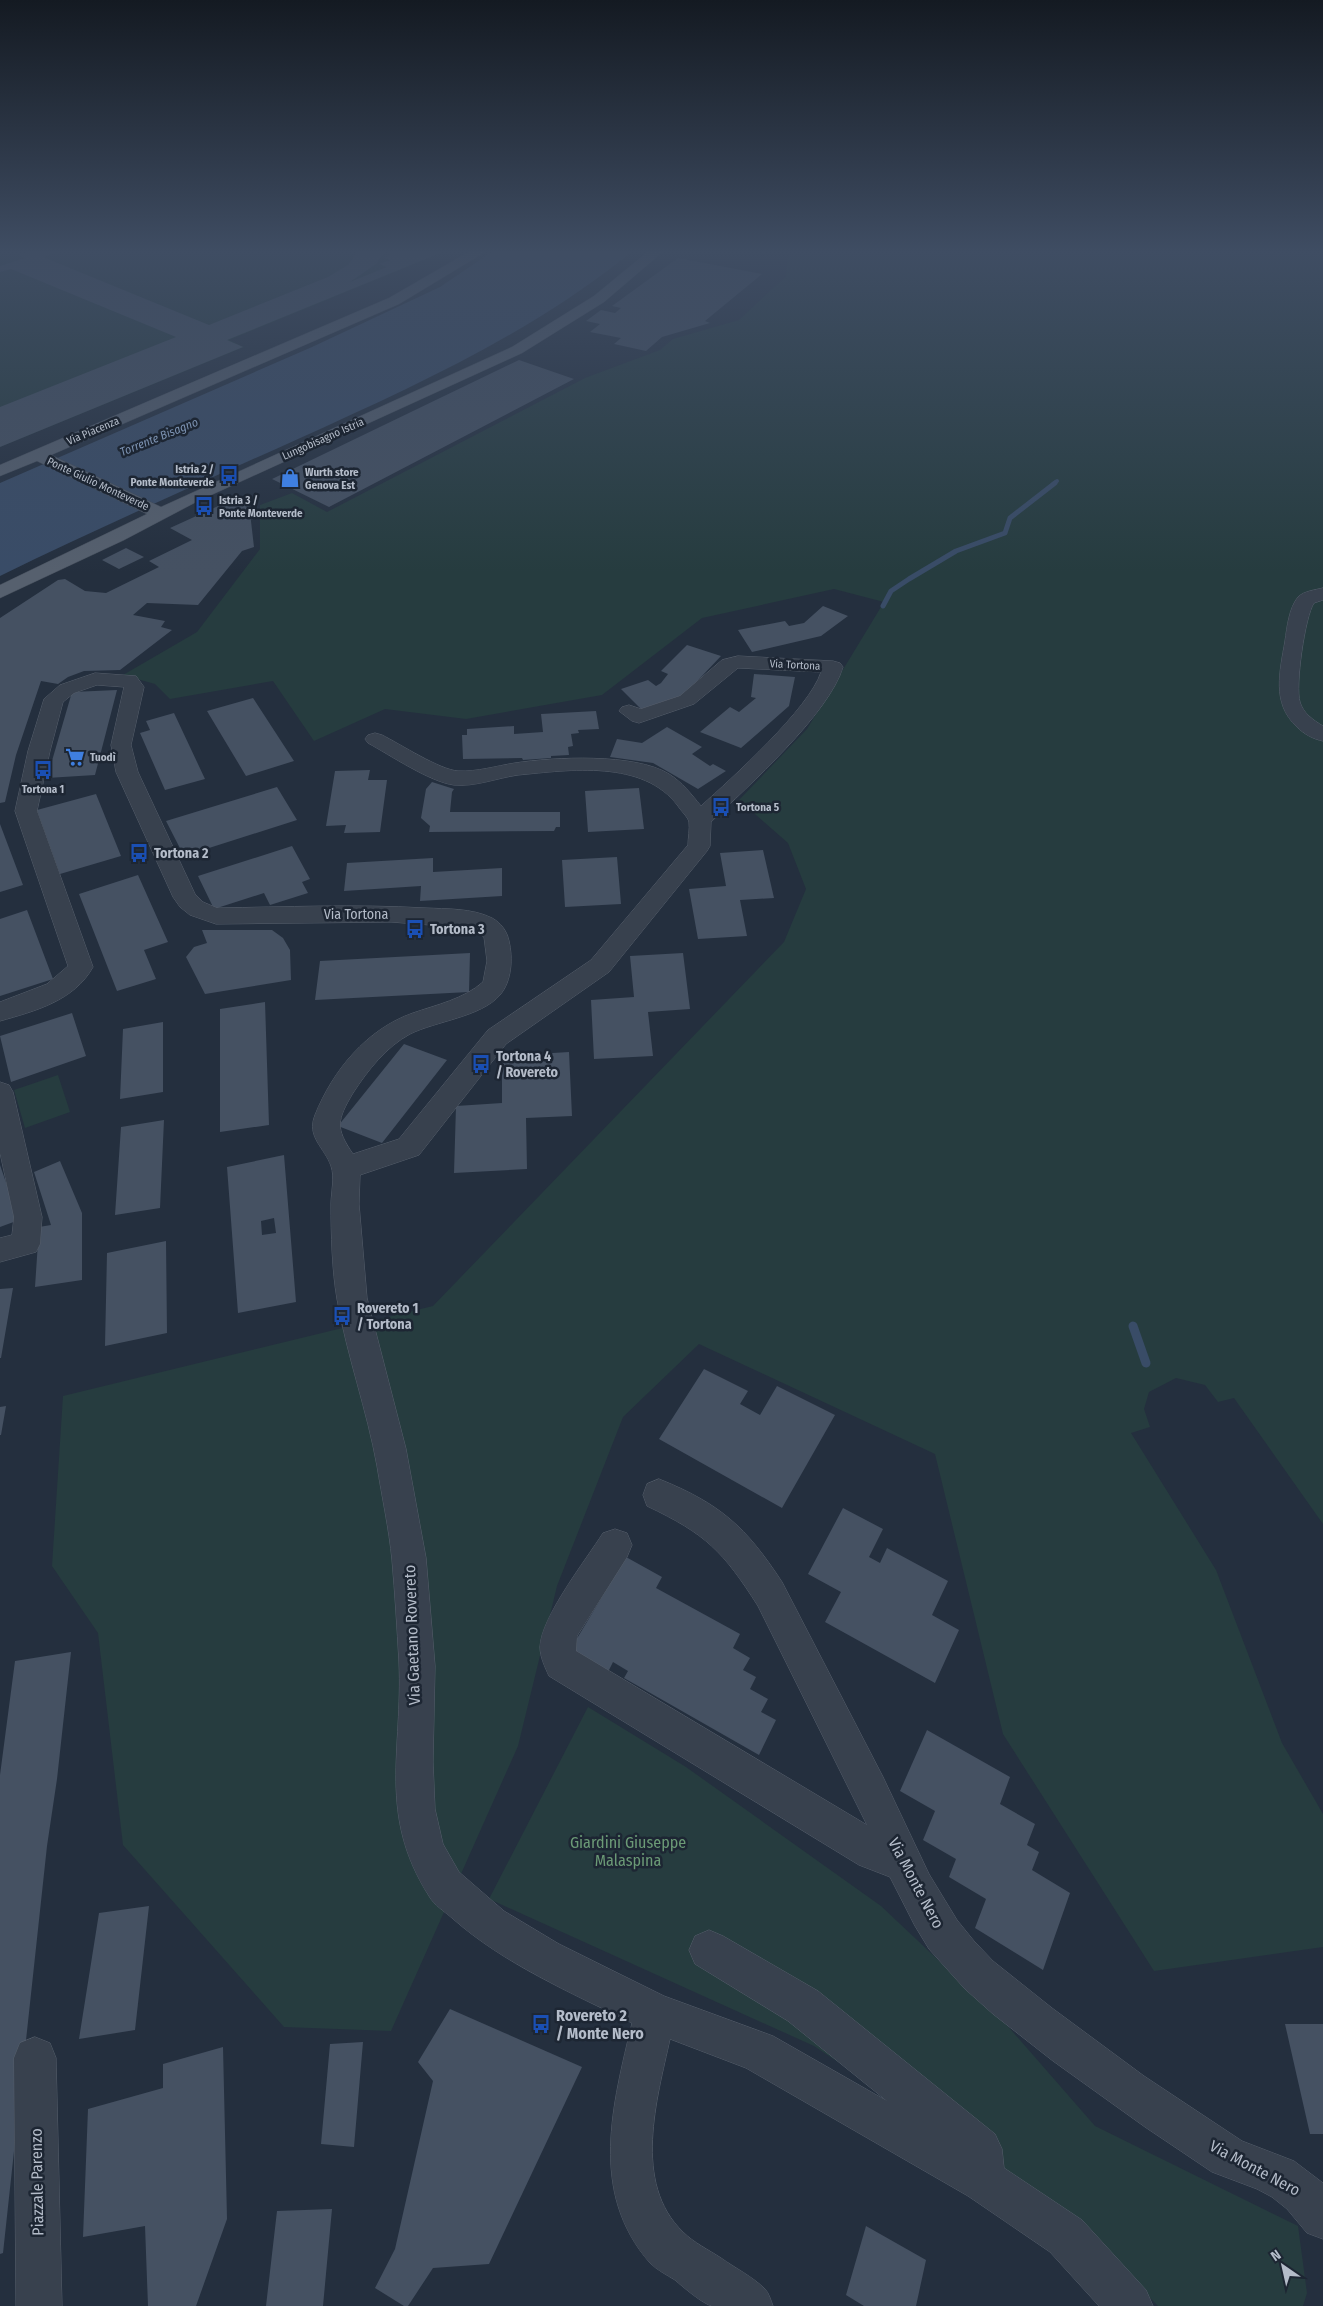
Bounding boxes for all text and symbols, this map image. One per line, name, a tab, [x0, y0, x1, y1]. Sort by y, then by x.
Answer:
street label: Via Piacenza	[65, 414, 121, 448]
water label: Torrente Bisagno	[118, 415, 200, 459]
street label: Lungobisagno Istria	[280, 415, 366, 463]
street label: Ponte Giulio Monteverde	[45, 455, 151, 513]
place label: Istria 2 / Ponte Monteverde	[130, 463, 214, 489]
bus stop icon: Istria 2 / Ponte Monteverde	[218, 464, 240, 486]
place label: Wurth store Genova Est	[305, 466, 359, 492]
shop icon: Wurth store Genova Est	[279, 467, 301, 489]
place label: Istria 3 / Ponte Monteverde	[219, 494, 303, 520]
bus stop icon: Istria 3 / Ponte Monteverde	[193, 495, 215, 517]
street label: Via Tortona	[769, 657, 821, 673]
supermarket icon: Tuodì	[64, 746, 86, 768]
place label: Tuodì	[90, 751, 116, 764]
bus stop icon: Tortona 1	[32, 759, 54, 781]
place label: Tortona 1	[22, 783, 64, 796]
bus stop icon: Tortona 5	[710, 796, 732, 818]
place label: Tortona 5	[736, 801, 780, 814]
bus stop icon: Tortona 2	[128, 842, 150, 864]
place label: Tortona 2	[154, 845, 209, 862]
street label: Via Tortona	[324, 906, 389, 923]
bus stop icon: Tortona 3	[404, 918, 426, 940]
place label: Tortona 3	[430, 921, 485, 938]
place label: Tortona 4 / Rovereto	[496, 1048, 559, 1081]
bus stop icon: Tortona 4 / Rovereto	[470, 1053, 492, 1075]
place label: Rovereto 1 / Tortona	[357, 1300, 418, 1333]
bus stop icon: Rovereto 1 / Tortona	[331, 1305, 353, 1327]
street label: Via Gaetano Rovereto	[400, 1564, 424, 1706]
park label: Giardini Giuseppe Malaspina	[570, 1833, 686, 1870]
street label: Via Monte Nero	[884, 1834, 948, 1932]
place label: Rovereto 2 / Monte Nero	[556, 2006, 644, 2043]
bus stop icon: Rovereto 2 / Monte Nero	[530, 2013, 552, 2035]
street label: Piazzale Parenzo	[27, 2128, 47, 2236]
street label: Via Monte Nero	[1206, 2136, 1304, 2200]
north arrow	[1258, 2241, 1308, 2291]
text: N	[1268, 2246, 1284, 2265]

